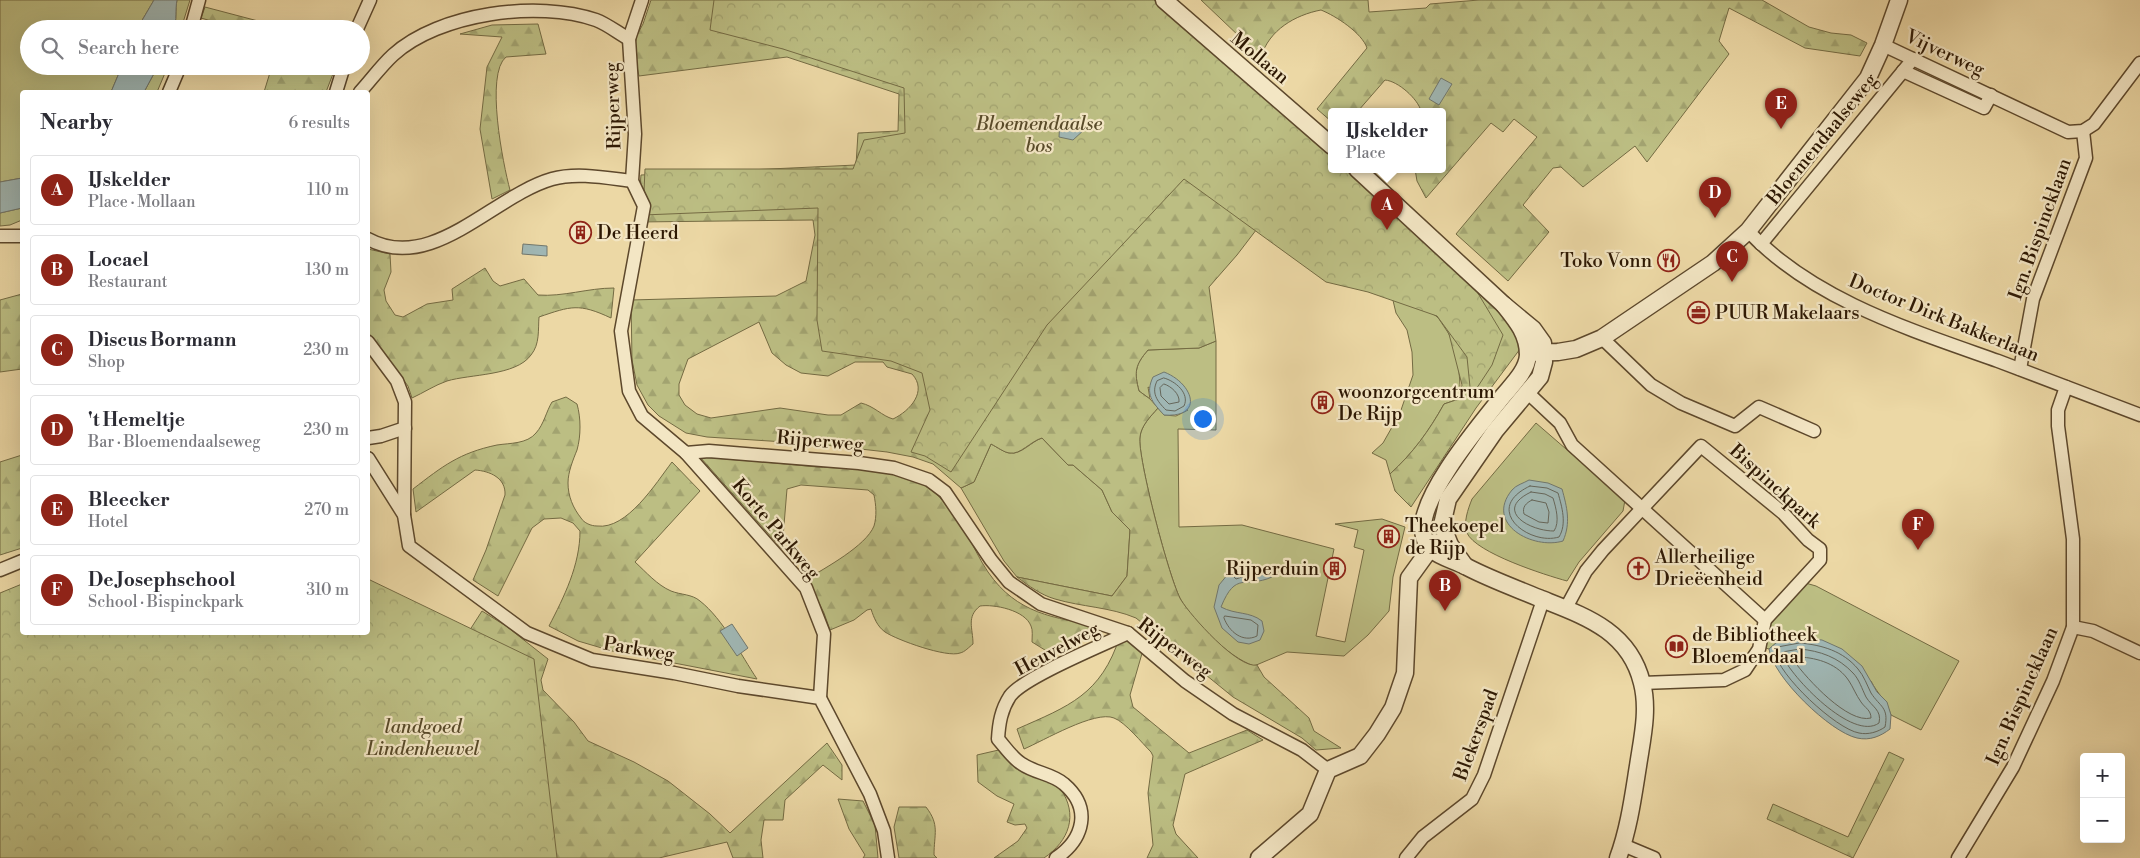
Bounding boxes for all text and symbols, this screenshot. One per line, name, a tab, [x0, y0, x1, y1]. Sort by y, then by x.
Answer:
search box	[20, 20, 370, 75]
street label: Vijverweg	[1901, 24, 1989, 82]
street label: Mollaan	[1226, 27, 1294, 89]
icon: search	[38, 34, 66, 62]
text: Search here	[78, 36, 179, 60]
street label: Rijperweg	[599, 62, 627, 150]
street label: Bloemendaalseweg	[1761, 68, 1883, 211]
pin: E	[1765, 88, 1797, 129]
popup	[1328, 108, 1446, 173]
text: Nearby	[40, 110, 113, 136]
park label: Bloemendaalse bos	[975, 112, 1102, 158]
text: 6 results	[289, 113, 350, 133]
text: IJskelder	[1346, 119, 1428, 143]
text: Place	[1346, 143, 1386, 163]
street label: Ign. Bispincklaan	[2003, 155, 2077, 303]
text: IJskelder	[88, 168, 171, 192]
pin: D	[1699, 177, 1731, 218]
text: A	[51, 180, 63, 200]
text: 110 m	[307, 180, 349, 200]
pin: A	[1371, 189, 1403, 230]
text: Place · Mollaan	[88, 192, 196, 212]
building icon: De Heerd	[569, 221, 593, 245]
place label: De Heerd	[597, 221, 679, 245]
pin: C	[1716, 241, 1748, 282]
text: Locael	[88, 248, 149, 272]
place label: Toko Vonn	[1560, 249, 1652, 273]
restaurant icon: Toko Vonn	[1656, 249, 1680, 273]
text: B	[51, 260, 63, 280]
text: 130 m	[305, 260, 349, 280]
street label: Doctor Dirk Bakkerlaan	[1845, 269, 2043, 367]
text: Restaurant	[88, 272, 167, 292]
office icon: PUUR Makelaars	[1687, 301, 1711, 325]
place label: PUUR Makelaars	[1715, 301, 1860, 325]
text: Discus Bormann	[88, 328, 236, 352]
text: C	[51, 340, 63, 360]
text: 230 m	[303, 340, 349, 360]
text: Shop	[88, 352, 125, 372]
place label: woonzorgcentrum De Rijp	[1337, 380, 1495, 426]
building icon: woonzorgcentrum De Rijp	[1310, 391, 1334, 415]
your location	[1190, 406, 1216, 432]
text: 't Hemeltje	[88, 408, 185, 432]
text: D	[51, 420, 63, 440]
text: 230 m	[303, 420, 349, 440]
street label: Rijperweg	[776, 425, 865, 457]
text: Bar · Bloemendaalseweg	[88, 432, 261, 452]
street label: Bispinckpark	[1724, 438, 1826, 534]
street label: Korte Parkweg	[727, 473, 826, 585]
text: Bleecker	[88, 488, 170, 512]
text: E	[51, 500, 63, 520]
text: 270 m	[304, 500, 349, 520]
pin: F	[1902, 509, 1934, 550]
text: Hotel	[88, 512, 128, 532]
place label: Theekoepel de Rijp	[1405, 514, 1505, 560]
building icon: Theekoepel de Rijp	[1377, 525, 1401, 549]
place label: Allerheilige Drieëenheid	[1654, 545, 1763, 591]
church icon: Allerheilige Drieëenheid	[1627, 556, 1651, 580]
place label: Rijperduin	[1226, 557, 1319, 581]
building icon: Rijperduin	[1323, 557, 1347, 581]
text: De Josephschool	[88, 568, 235, 592]
pin: B	[1429, 570, 1461, 611]
text: F	[51, 580, 63, 600]
text: 310 m	[306, 580, 349, 600]
text: School · Bispinckpark	[88, 592, 243, 612]
street label: Rijperweg	[1133, 612, 1217, 684]
street label: Heuvelweg	[1011, 617, 1104, 681]
place label: de Bibliotheek Bloemendaal	[1691, 623, 1818, 669]
street label: Ign. Bispincklaan	[1981, 623, 2063, 769]
street label: Parkweg	[602, 632, 677, 667]
library icon: de Bibliotheek Bloemendaal	[1664, 634, 1688, 658]
street label: Blekerspad	[1448, 686, 1504, 785]
park label: landgoed Lindenheuvel	[366, 715, 479, 761]
map controls	[2080, 753, 2125, 843]
button: +	[2080, 753, 2125, 798]
button: −	[2080, 798, 2125, 843]

